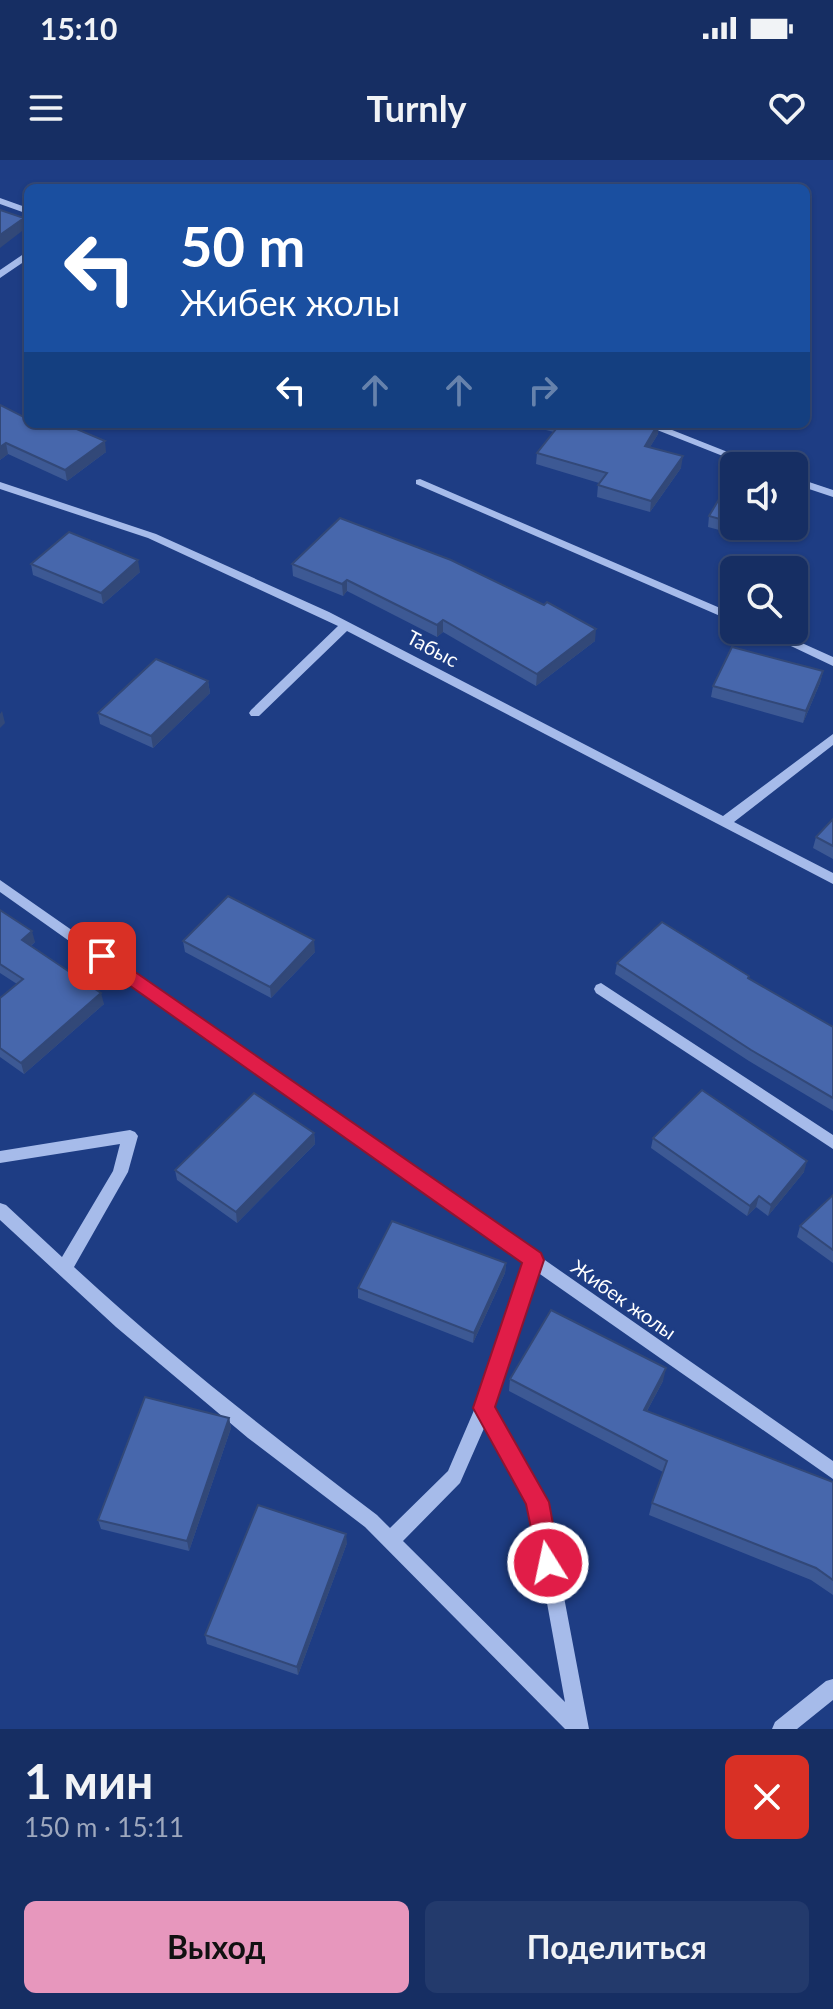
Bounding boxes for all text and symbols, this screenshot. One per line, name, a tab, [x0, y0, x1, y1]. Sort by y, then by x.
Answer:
text: 15:10	[40, 10, 117, 46]
icon: menu	[24, 86, 68, 130]
text: Turnly	[366, 86, 467, 130]
icon: heart	[765, 86, 809, 130]
text: 50 m	[180, 212, 305, 279]
icon: left	[48, 216, 152, 320]
text: Жибек жолы	[180, 280, 400, 324]
icon: left	[269, 368, 313, 412]
icon: ahead	[353, 368, 397, 412]
icon: ahead	[437, 368, 481, 412]
icon: right	[521, 368, 565, 412]
map controls	[720, 452, 808, 644]
button: sound	[720, 452, 808, 540]
button: search	[720, 556, 808, 644]
street label: Табыс	[403, 624, 463, 672]
pin	[68, 922, 136, 990]
icon: arrive	[80, 934, 124, 978]
street label: Жибек жолы	[567, 1254, 681, 1344]
position arrow	[506, 1521, 590, 1605]
text: 1 мин	[24, 1752, 153, 1809]
button: close	[725, 1755, 809, 1839]
text: 150 m · 15:11	[24, 1811, 184, 1843]
button: Выход	[24, 1901, 409, 1993]
button: Поделиться	[425, 1901, 809, 1993]

